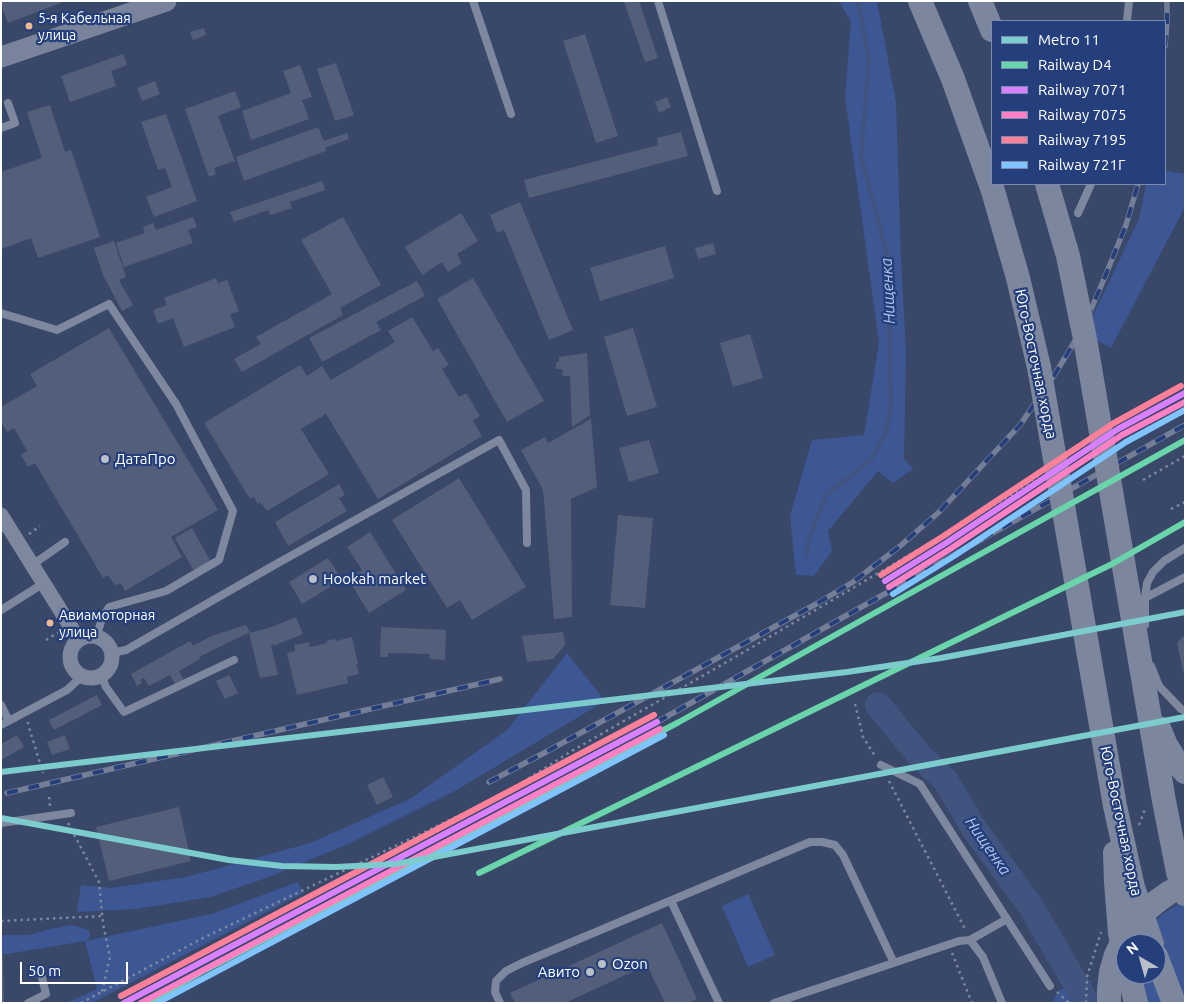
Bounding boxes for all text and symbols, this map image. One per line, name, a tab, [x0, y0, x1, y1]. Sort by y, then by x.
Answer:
place label: 5-я Кабельная улица	[38, 10, 131, 42]
legend	[991, 20, 1166, 185]
marker: 5-я Кабельная улица	[24, 21, 34, 31]
text: Metro 11	[1038, 31, 1100, 48]
text: Railway D4	[1038, 56, 1112, 73]
text: Railway 7071	[1038, 81, 1126, 98]
text: Railway 7075	[1038, 106, 1126, 123]
text: Railway 7195	[1038, 131, 1126, 148]
text: Railway 721Г	[1038, 156, 1125, 173]
water label: Нищенка	[877, 257, 899, 325]
street label: Юго-Восточная хорда	[1011, 287, 1061, 441]
place label: ДатаПро	[115, 450, 175, 468]
marker: ДатаПро	[99, 453, 111, 465]
place label: Hookah market	[323, 570, 426, 588]
marker: Hookah market	[307, 573, 319, 585]
place label: Авиамоторная улица	[59, 607, 155, 640]
marker: Авиамоторная улица	[45, 618, 55, 628]
street label: Юго-Восточная хорда	[1096, 744, 1146, 898]
water label: Нищенка	[961, 813, 1015, 879]
north arrow	[1116, 934, 1166, 984]
text: N	[1123, 938, 1141, 957]
scale bar	[22, 952, 130, 984]
place label: Ozon	[612, 955, 648, 973]
marker: Ozon	[596, 958, 608, 970]
text: 50 m	[28, 962, 61, 979]
place label: Авито	[538, 963, 580, 981]
marker: Авито	[584, 966, 596, 978]

